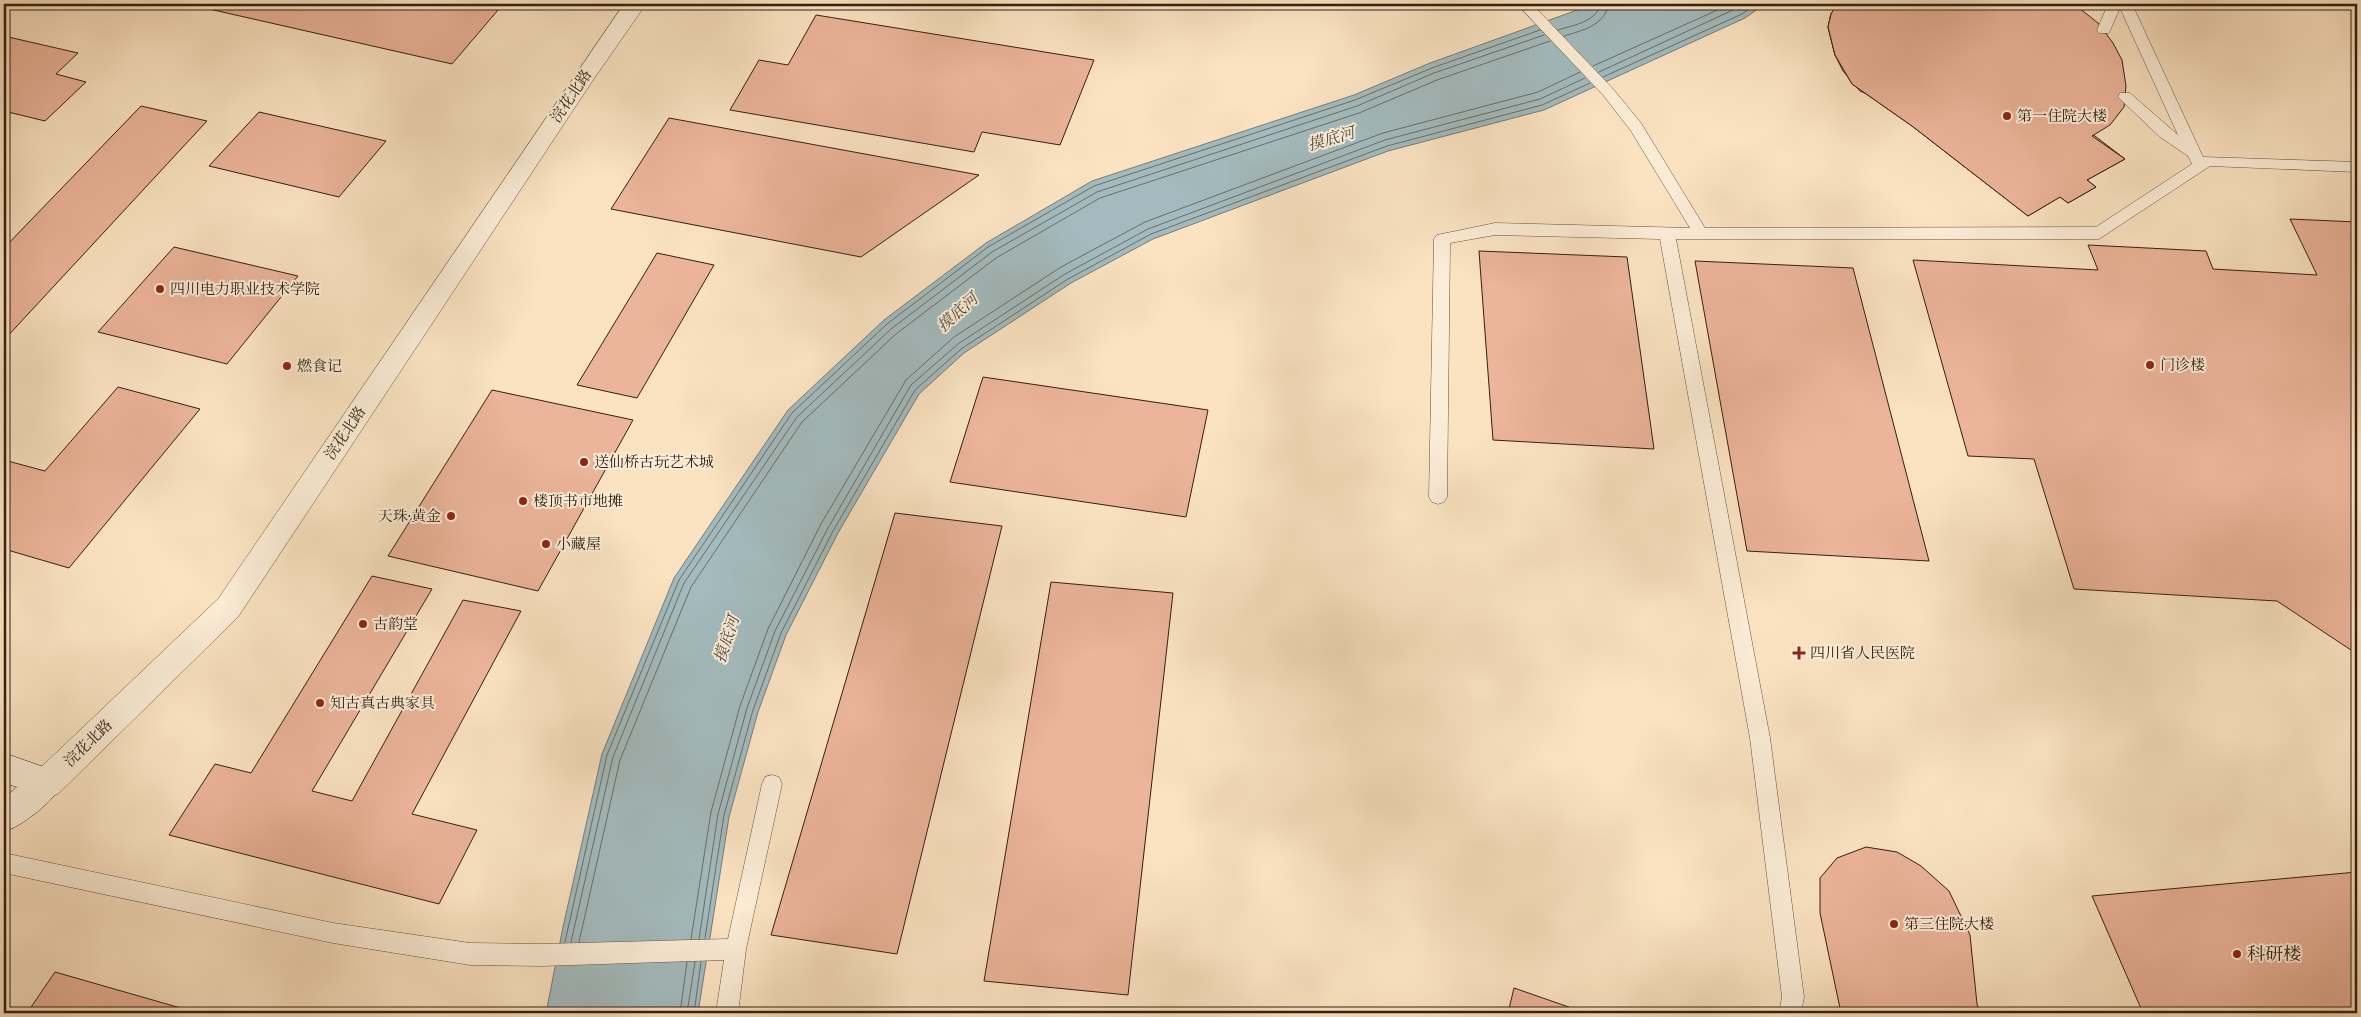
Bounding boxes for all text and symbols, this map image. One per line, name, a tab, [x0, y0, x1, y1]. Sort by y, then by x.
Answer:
street label: 浣花北路	[547, 66, 595, 126]
place label: 第一住院大楼	[2017, 107, 2107, 125]
marker: 第一住院大楼	[2001, 110, 2013, 122]
water label: 摸底河	[1305, 122, 1360, 154]
place label: 四川电力职业技术学院	[170, 280, 320, 298]
marker: 四川电力职业技术学院	[154, 283, 166, 295]
water label: 摸底河	[933, 287, 984, 335]
place label: 门诊楼	[2160, 356, 2205, 374]
place label: 燃食记	[297, 357, 342, 375]
marker: 门诊楼	[2144, 359, 2156, 371]
marker: 燃食记	[281, 360, 293, 372]
street label: 浣花北路	[321, 403, 369, 463]
place label: 送仙桥古玩艺术城	[594, 453, 714, 471]
marker: 送仙桥古玩艺术城	[578, 456, 590, 468]
place label: 楼顶书市地摊	[533, 492, 623, 510]
marker: 楼顶书市地摊	[517, 495, 529, 507]
place label: 天珠·黄金	[378, 507, 441, 525]
marker: 天珠·黄金	[445, 510, 457, 522]
place label: 小藏屋	[556, 535, 601, 553]
marker: 小藏屋	[540, 538, 552, 550]
water label: 摸底河	[710, 611, 744, 665]
place label: 古韵堂	[373, 615, 418, 633]
marker: 古韵堂	[357, 618, 369, 630]
place label: 四川省人民医院	[1810, 644, 1915, 662]
marker: 四川省人民医院	[1792, 646, 1806, 660]
place label: 知古真古典家具	[330, 694, 435, 712]
marker: 知古真古典家具	[314, 697, 326, 709]
street label: 浣花北路	[60, 716, 116, 770]
place label: 第三住院大楼	[1904, 915, 1994, 933]
marker: 第三住院大楼	[1888, 918, 1900, 930]
place label: 科研楼	[2247, 943, 2301, 965]
marker: 科研楼	[2231, 948, 2243, 960]

